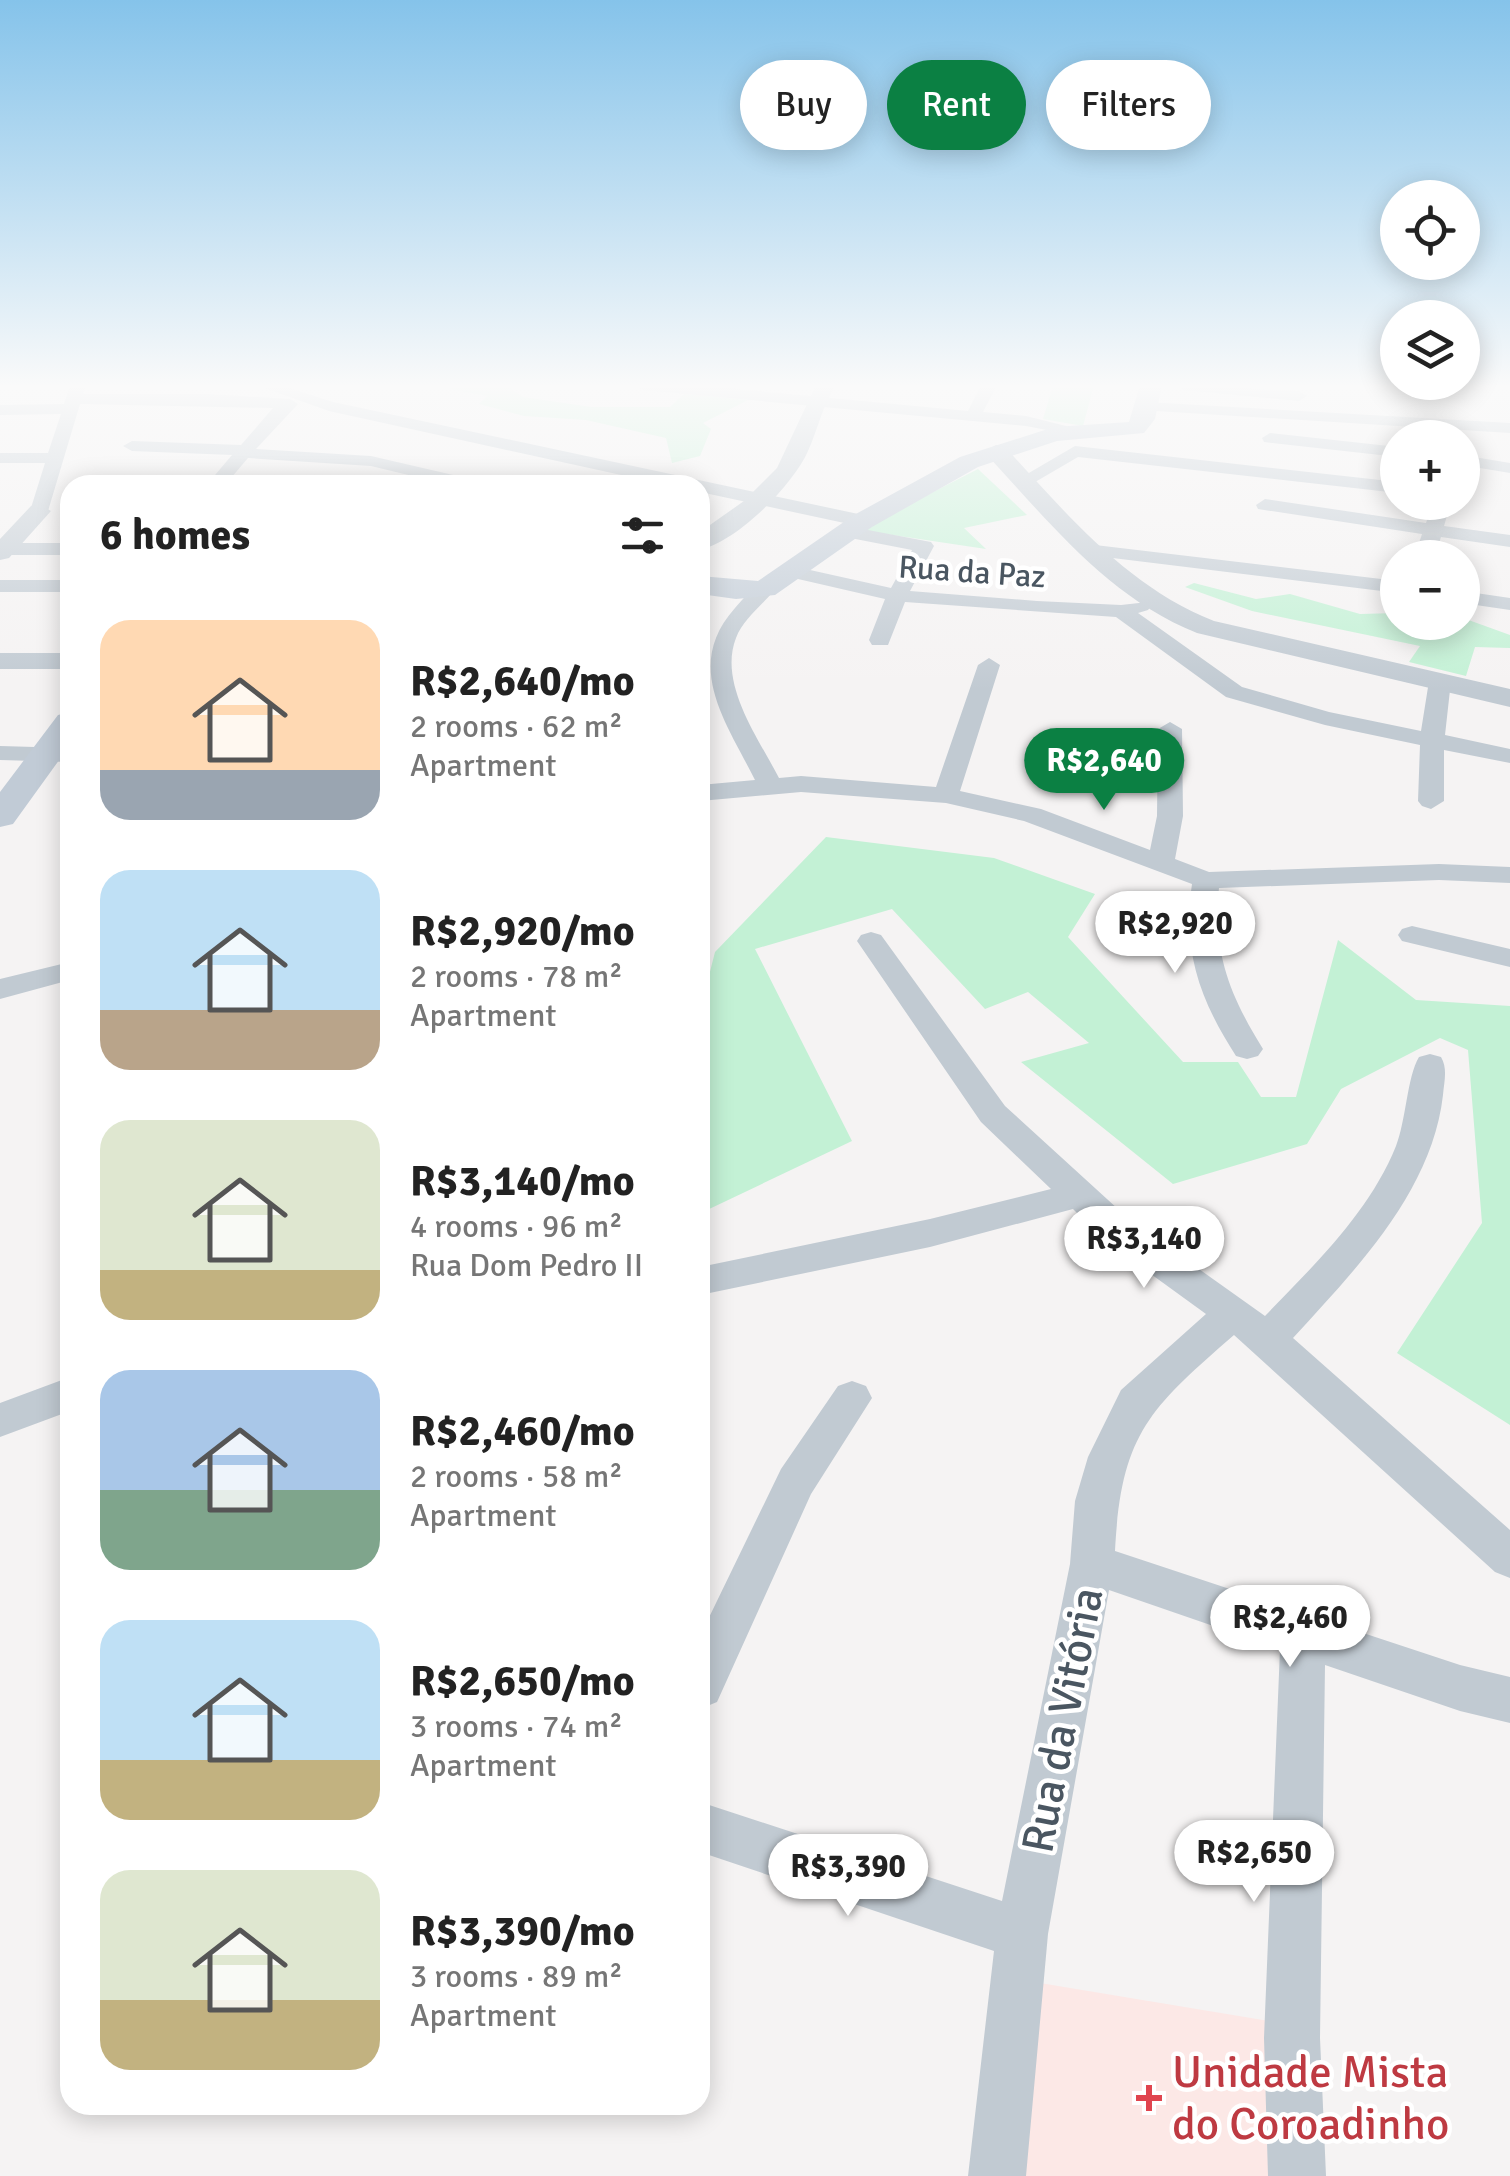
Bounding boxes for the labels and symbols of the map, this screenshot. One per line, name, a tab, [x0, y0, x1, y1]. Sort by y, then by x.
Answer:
street label: Rua da Paz	[897, 547, 1047, 597]
pin: R$2,640	[1012, 728, 1196, 813]
pin: R$2,920	[1083, 891, 1267, 976]
pin: R$3,140	[1052, 1206, 1236, 1291]
street label: Rua da Vitória	[1010, 1583, 1116, 1857]
pin: R$2,460	[1198, 1585, 1382, 1670]
pin: R$2,650	[1162, 1820, 1346, 1905]
pin: R$3,390	[756, 1834, 940, 1919]
place label: Unidade Mista do Coroadinho	[1172, 2045, 1449, 2152]
marker: Unidade Mista do Coroadinho	[1136, 2085, 1162, 2111]

